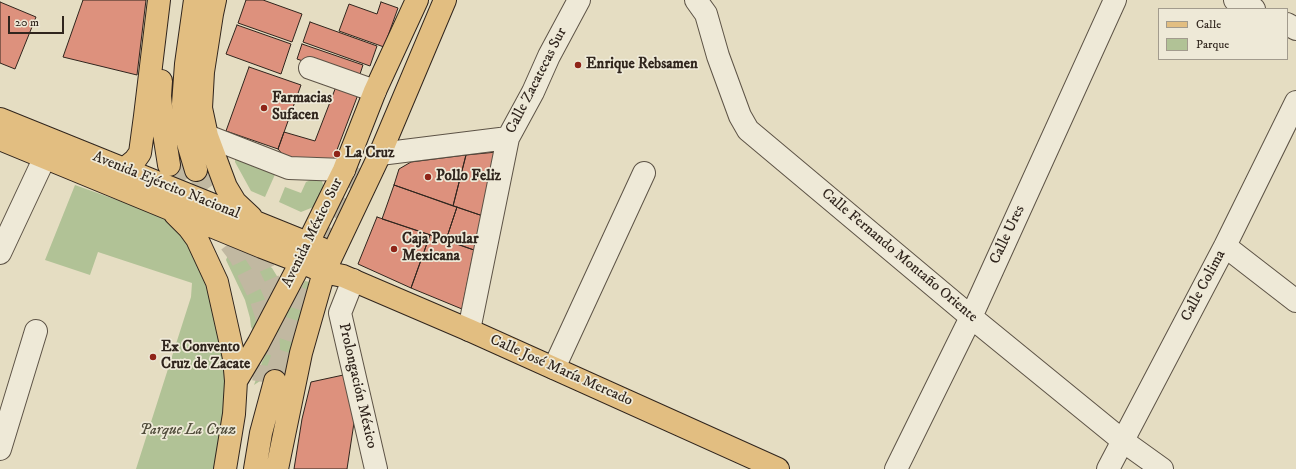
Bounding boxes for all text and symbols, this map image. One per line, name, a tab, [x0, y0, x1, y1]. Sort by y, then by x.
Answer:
scale bar	[10, 8, 66, 34]
legend	[1158, 8, 1288, 60]
text: 20 m	[15, 15, 39, 30]
text: Calle	[1196, 17, 1221, 32]
street label: Calle Zacatecas Sur	[503, 25, 571, 137]
text: Parque	[1196, 37, 1229, 52]
place label: Enrique Rebsamen	[586, 56, 698, 74]
marker: Enrique Rebsamen	[573, 60, 583, 70]
place label: Farmacias Sufacen	[272, 90, 332, 125]
marker: Farmacias Sufacen	[259, 103, 269, 113]
place label: La Cruz	[345, 145, 395, 163]
street label: Avenida Ejército Nacional	[90, 148, 242, 224]
marker: La Cruz	[332, 149, 342, 159]
place label: Pollo Feliz	[436, 168, 501, 186]
marker: Pollo Feliz	[423, 172, 433, 182]
street label: Avenida México Sur	[279, 175, 347, 291]
street label: Calle Fernando Montaño Oriente	[817, 185, 981, 327]
street label: Calle Ures	[987, 203, 1029, 267]
place label: Caja Popular Mexicana	[402, 231, 479, 266]
marker: Caja Popular Mexicana	[389, 244, 399, 254]
street label: Calle Colima	[1178, 247, 1230, 325]
street label: Prolongación México	[334, 322, 380, 450]
street label: Calle José María Mercado	[487, 331, 635, 411]
place label: Ex Convento Cruz de Zacate	[161, 339, 250, 374]
marker: Ex Convento Cruz de Zacate	[148, 352, 158, 362]
park label: Parque La Cruz	[140, 422, 236, 440]

